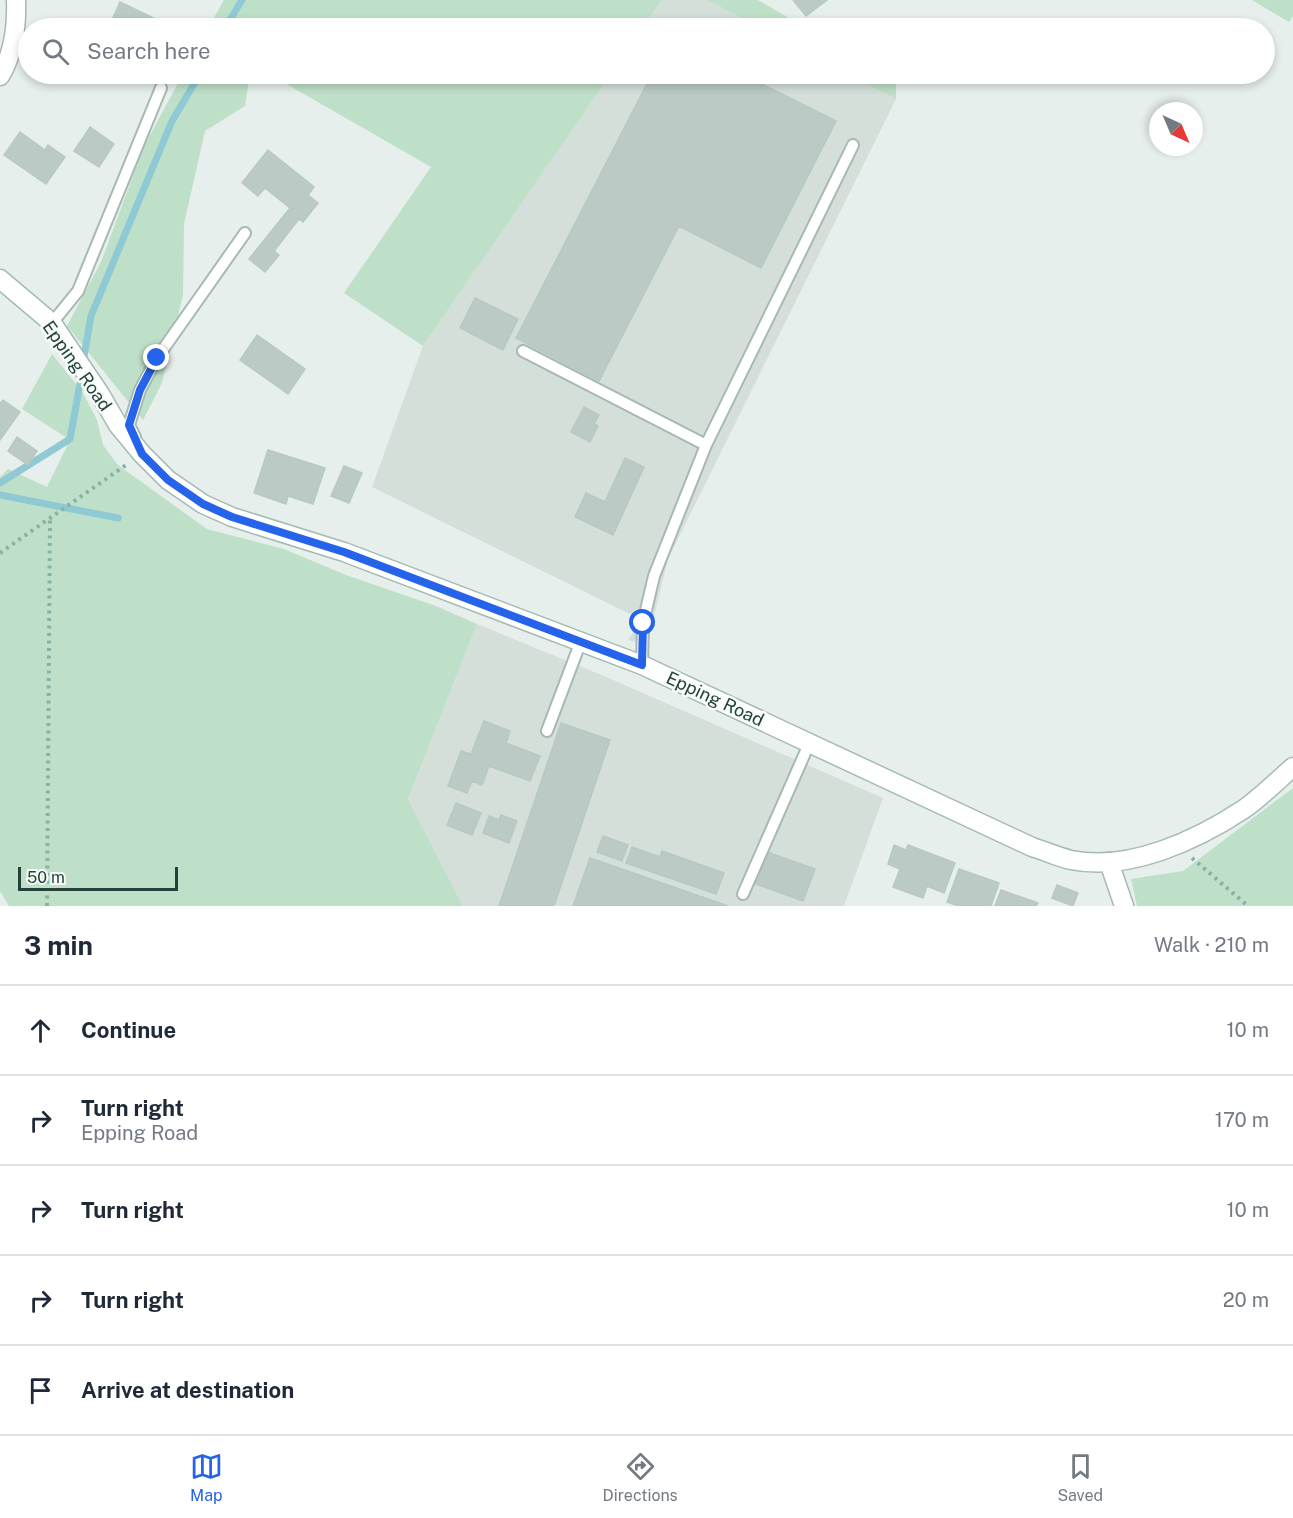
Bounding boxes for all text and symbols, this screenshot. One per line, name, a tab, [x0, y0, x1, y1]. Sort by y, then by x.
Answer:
search box	[18, 18, 1275, 84]
icon: search	[39, 35, 72, 68]
text: Search here	[87, 38, 211, 64]
north arrow	[1149, 102, 1203, 156]
street label: Epping Road	[39, 316, 116, 415]
route end	[143, 344, 169, 370]
route start	[629, 609, 655, 635]
street label: Epping Road	[663, 667, 767, 730]
scale bar	[18, 864, 178, 892]
text: 50 m	[27, 868, 65, 887]
text: 3 min	[24, 930, 93, 961]
text: Walk · 210 m	[1154, 933, 1269, 957]
icon: ahead	[24, 1014, 57, 1047]
text: Continue	[81, 1017, 176, 1043]
text: 10 m	[1226, 1018, 1269, 1042]
text: Turn right	[81, 1095, 184, 1121]
icon: right	[24, 1104, 57, 1137]
text: 170 m	[1215, 1108, 1269, 1132]
text: Epping Road	[81, 1121, 198, 1145]
icon: right	[24, 1194, 57, 1227]
text: Turn right	[81, 1197, 184, 1223]
text: 10 m	[1226, 1198, 1269, 1222]
icon: right	[24, 1284, 57, 1317]
text: Turn right	[81, 1287, 184, 1313]
text: 20 m	[1223, 1288, 1269, 1312]
icon: arrive	[24, 1374, 57, 1407]
text: Arrive at destination	[81, 1377, 294, 1403]
tab: Map	[190, 1450, 223, 1505]
tab: Directions	[603, 1450, 678, 1505]
tab: Saved	[1057, 1450, 1103, 1505]

